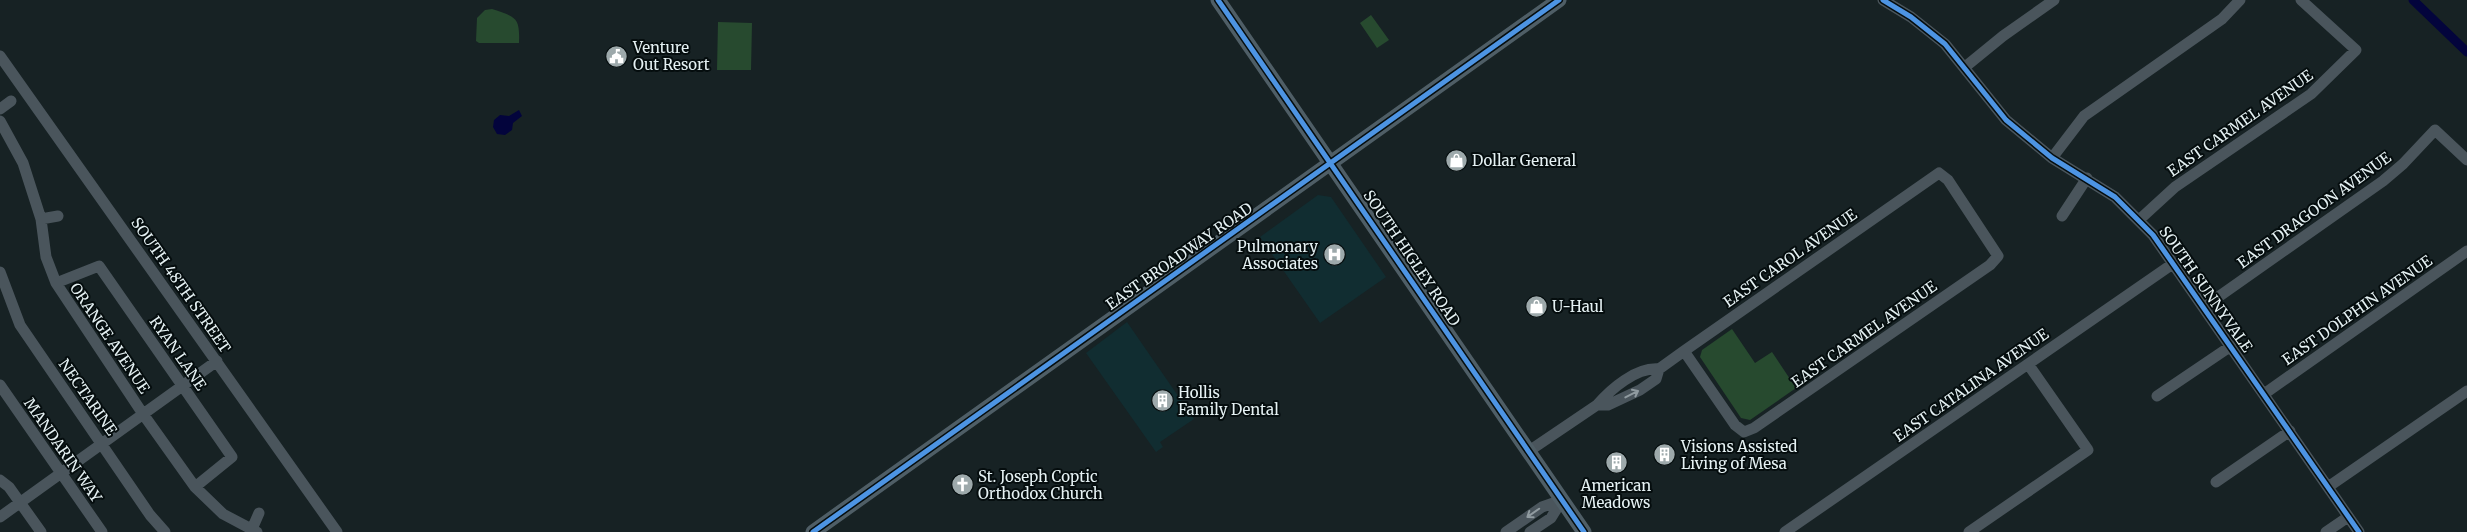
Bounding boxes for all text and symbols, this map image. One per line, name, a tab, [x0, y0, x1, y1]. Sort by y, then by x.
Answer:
place label: Venture Out Resort	[632, 38, 710, 74]
public building icon: Venture Out Resort	[605, 44, 629, 68]
street label: EAST CARMEL AVENUE	[2164, 65, 2317, 180]
shop icon: Dollar General	[1444, 148, 1468, 172]
street label: EAST DRAGOON AVENUE	[2233, 148, 2395, 272]
place label: Dollar General	[1472, 151, 1576, 170]
street label: SOUTH HIGLEY ROAD	[1359, 186, 1465, 330]
street label: EAST BROADWAY ROAD	[1102, 198, 1256, 314]
street label: EAST CAROL AVENUE	[1720, 204, 1861, 311]
street label: SOUTH 48TH STREET	[127, 214, 235, 357]
street label: SOUTH SUNNYVALE	[2155, 222, 2257, 356]
place label: Pulmonary Associates	[1237, 237, 1318, 273]
hospital icon: Pulmonary Associates	[1322, 243, 1346, 267]
street label: EAST DOLPHIN AVENUE	[2278, 251, 2436, 369]
street label: EAST CARMEL AVENUE	[1788, 276, 1941, 391]
street label: ORANGE AVENUE	[66, 279, 154, 397]
shop icon: U-Haul	[1524, 294, 1548, 318]
place label: U-Haul	[1552, 297, 1604, 316]
street label: RYAN LANE	[146, 312, 211, 394]
street label: EAST CATALINA AVENUE	[1890, 324, 2053, 446]
street label: NECTARINE	[55, 355, 121, 439]
place label: Hollis Family Dental	[1178, 383, 1279, 419]
building icon: Hollis Family Dental	[1150, 389, 1174, 413]
one-way arrow	[1625, 389, 1640, 399]
street label: MANDARIN WAY	[20, 394, 106, 506]
place label: Visions Assisted Living of Mesa	[1680, 437, 1797, 473]
building icon: Visions Assisted Living of Mesa	[1653, 443, 1677, 467]
building icon: American Meadows	[1604, 450, 1628, 474]
place label: St. Joseph Coptic Orthodox Church	[978, 467, 1103, 503]
church icon: St. Joseph Coptic Orthodox Church	[950, 473, 974, 497]
place label: American Meadows	[1580, 476, 1651, 512]
one-way arrow	[1526, 508, 1540, 518]

